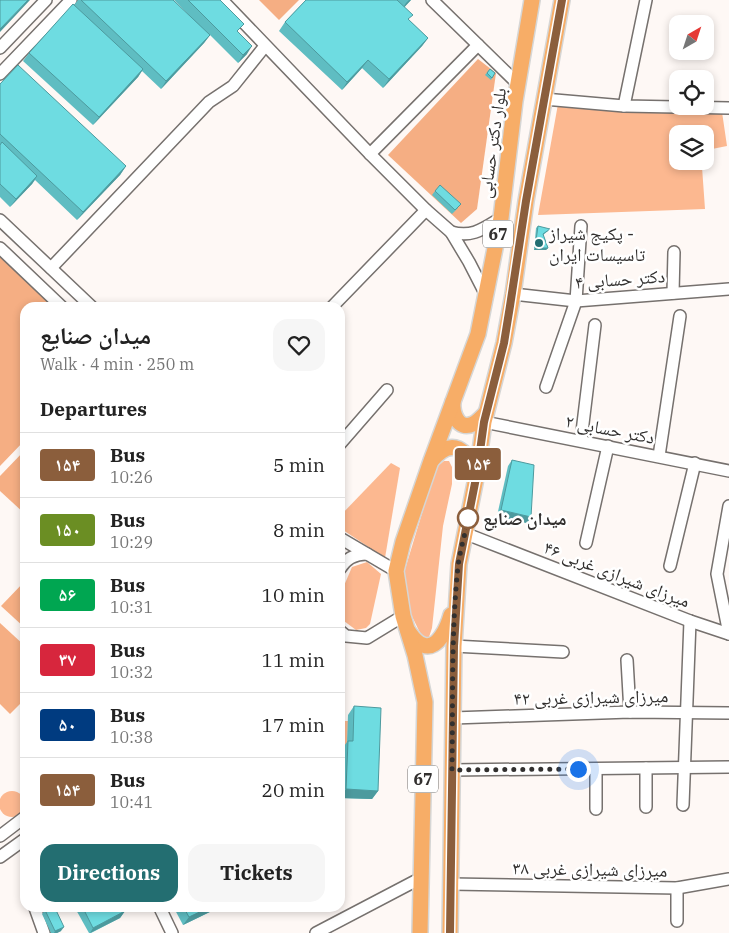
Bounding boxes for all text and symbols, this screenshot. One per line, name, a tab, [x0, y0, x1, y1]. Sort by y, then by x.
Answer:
north arrow	[669, 15, 714, 60]
map controls	[669, 15, 714, 170]
button: locate	[669, 70, 714, 115]
street label: بلوار دکتر حسابی	[473, 86, 511, 200]
button: layers	[669, 125, 714, 170]
road number: 67	[483, 220, 513, 248]
place label: پکیج شیراز - تاسیسات ایران	[548, 222, 645, 266]
marker: پکیج شیراز - تاسیسات ایران	[533, 237, 545, 249]
street label: دکتر حسابی ۴	[574, 264, 666, 294]
text: میدان صنایع	[40, 319, 151, 351]
button: heart	[273, 319, 325, 371]
text: Walk · 4 min · 250 m	[40, 354, 194, 374]
text: Departures	[40, 397, 147, 421]
street label: دکتر حسابی ۲	[563, 409, 657, 449]
text: Bus	[110, 443, 145, 467]
line badge: ۱۵۴	[449, 448, 507, 480]
text: ۱۵۴	[465, 452, 491, 475]
text: ۱۵۴	[54, 453, 81, 476]
text: 5 min	[273, 453, 325, 477]
text: 10:26	[110, 467, 153, 487]
marker: میدان صنایع	[457, 507, 479, 529]
place label: میدان صنایع	[483, 507, 566, 531]
text: Bus	[110, 508, 145, 532]
text: ۱۵۰	[54, 518, 81, 541]
text: 8 min	[273, 518, 325, 542]
text: 10:29	[110, 532, 153, 552]
street label: میرزای شیرازی غربی ۴۶	[541, 536, 693, 612]
text: Bus	[110, 573, 145, 597]
text: ۵۶	[59, 583, 76, 606]
text: 10 min	[262, 583, 325, 607]
text: 10:31	[110, 597, 153, 617]
text: Bus	[110, 638, 145, 662]
text: ۳۷	[59, 648, 76, 671]
text: 11 min	[262, 648, 325, 672]
text: 10:32	[110, 662, 153, 682]
street label: میرزای شیرازی غربی ۴۲	[513, 684, 669, 710]
text: Bus	[110, 703, 145, 727]
text: ۵۰	[59, 713, 76, 736]
text: 17 min	[262, 713, 325, 737]
text: 10:38	[110, 727, 153, 747]
your location	[566, 757, 591, 782]
road number: 67	[408, 766, 438, 792]
text: Bus	[110, 768, 145, 792]
text: ۱۵۴	[54, 778, 81, 801]
text: 20 min	[262, 778, 325, 802]
text: 10:41	[110, 792, 153, 812]
button: Directions	[40, 844, 178, 902]
button: Tickets	[188, 844, 325, 902]
street label: میرزای شیرازی غربی ۳۸	[512, 856, 668, 882]

